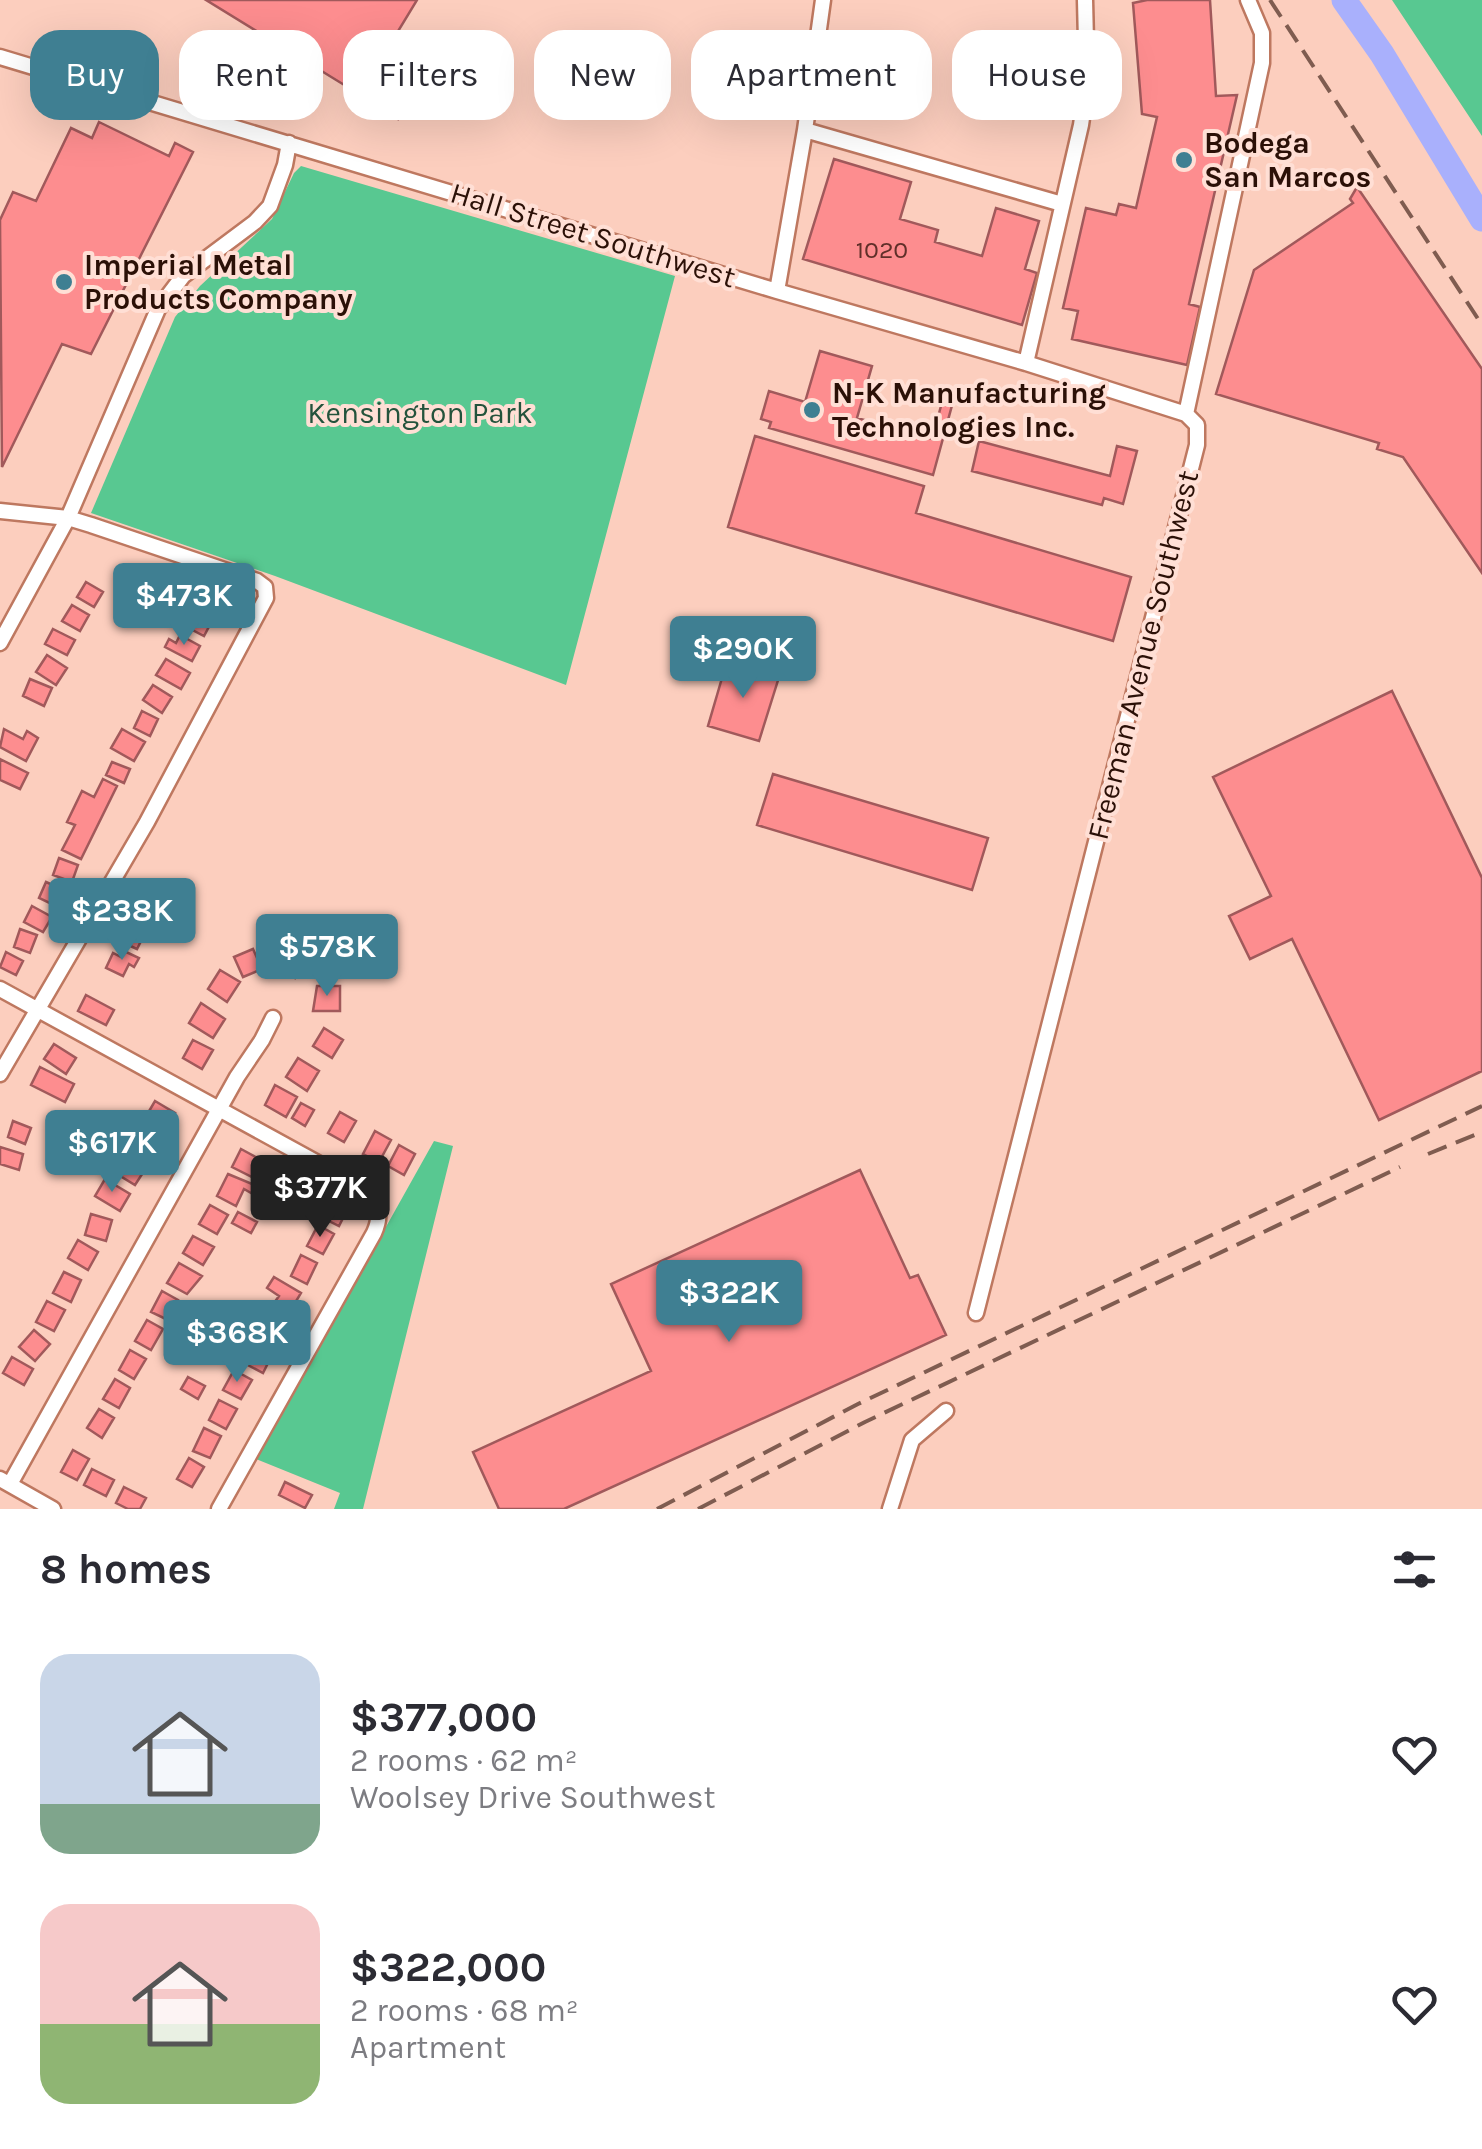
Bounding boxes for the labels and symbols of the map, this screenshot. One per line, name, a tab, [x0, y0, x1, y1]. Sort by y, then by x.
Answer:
place label: Bodega San Marcos	[1204, 125, 1371, 195]
marker: Bodega San Marcos	[1173, 149, 1195, 171]
street label: Hall Street Southwest	[446, 174, 740, 296]
house number: 1020	[856, 235, 908, 264]
place label: Imperial Metal Products Company	[84, 247, 353, 317]
marker: Imperial Metal Products Company	[53, 271, 75, 293]
place label: N-K Manufacturing Technologies Inc.	[832, 375, 1106, 445]
park label: Kensington Park	[307, 395, 533, 431]
marker: N-K Manufacturing Technologies Inc.	[801, 399, 823, 421]
street label: Freeman Avenue Southwest	[1080, 467, 1206, 843]
pin: $473K	[114, 563, 254, 648]
pin: $290K	[673, 616, 813, 701]
pin: $238K	[52, 878, 192, 963]
pin: $578K	[257, 914, 397, 999]
pin: $617K	[42, 1110, 182, 1195]
pin: $377K	[250, 1155, 390, 1240]
pin: $322K	[659, 1260, 799, 1345]
pin: $368K	[167, 1300, 307, 1385]

